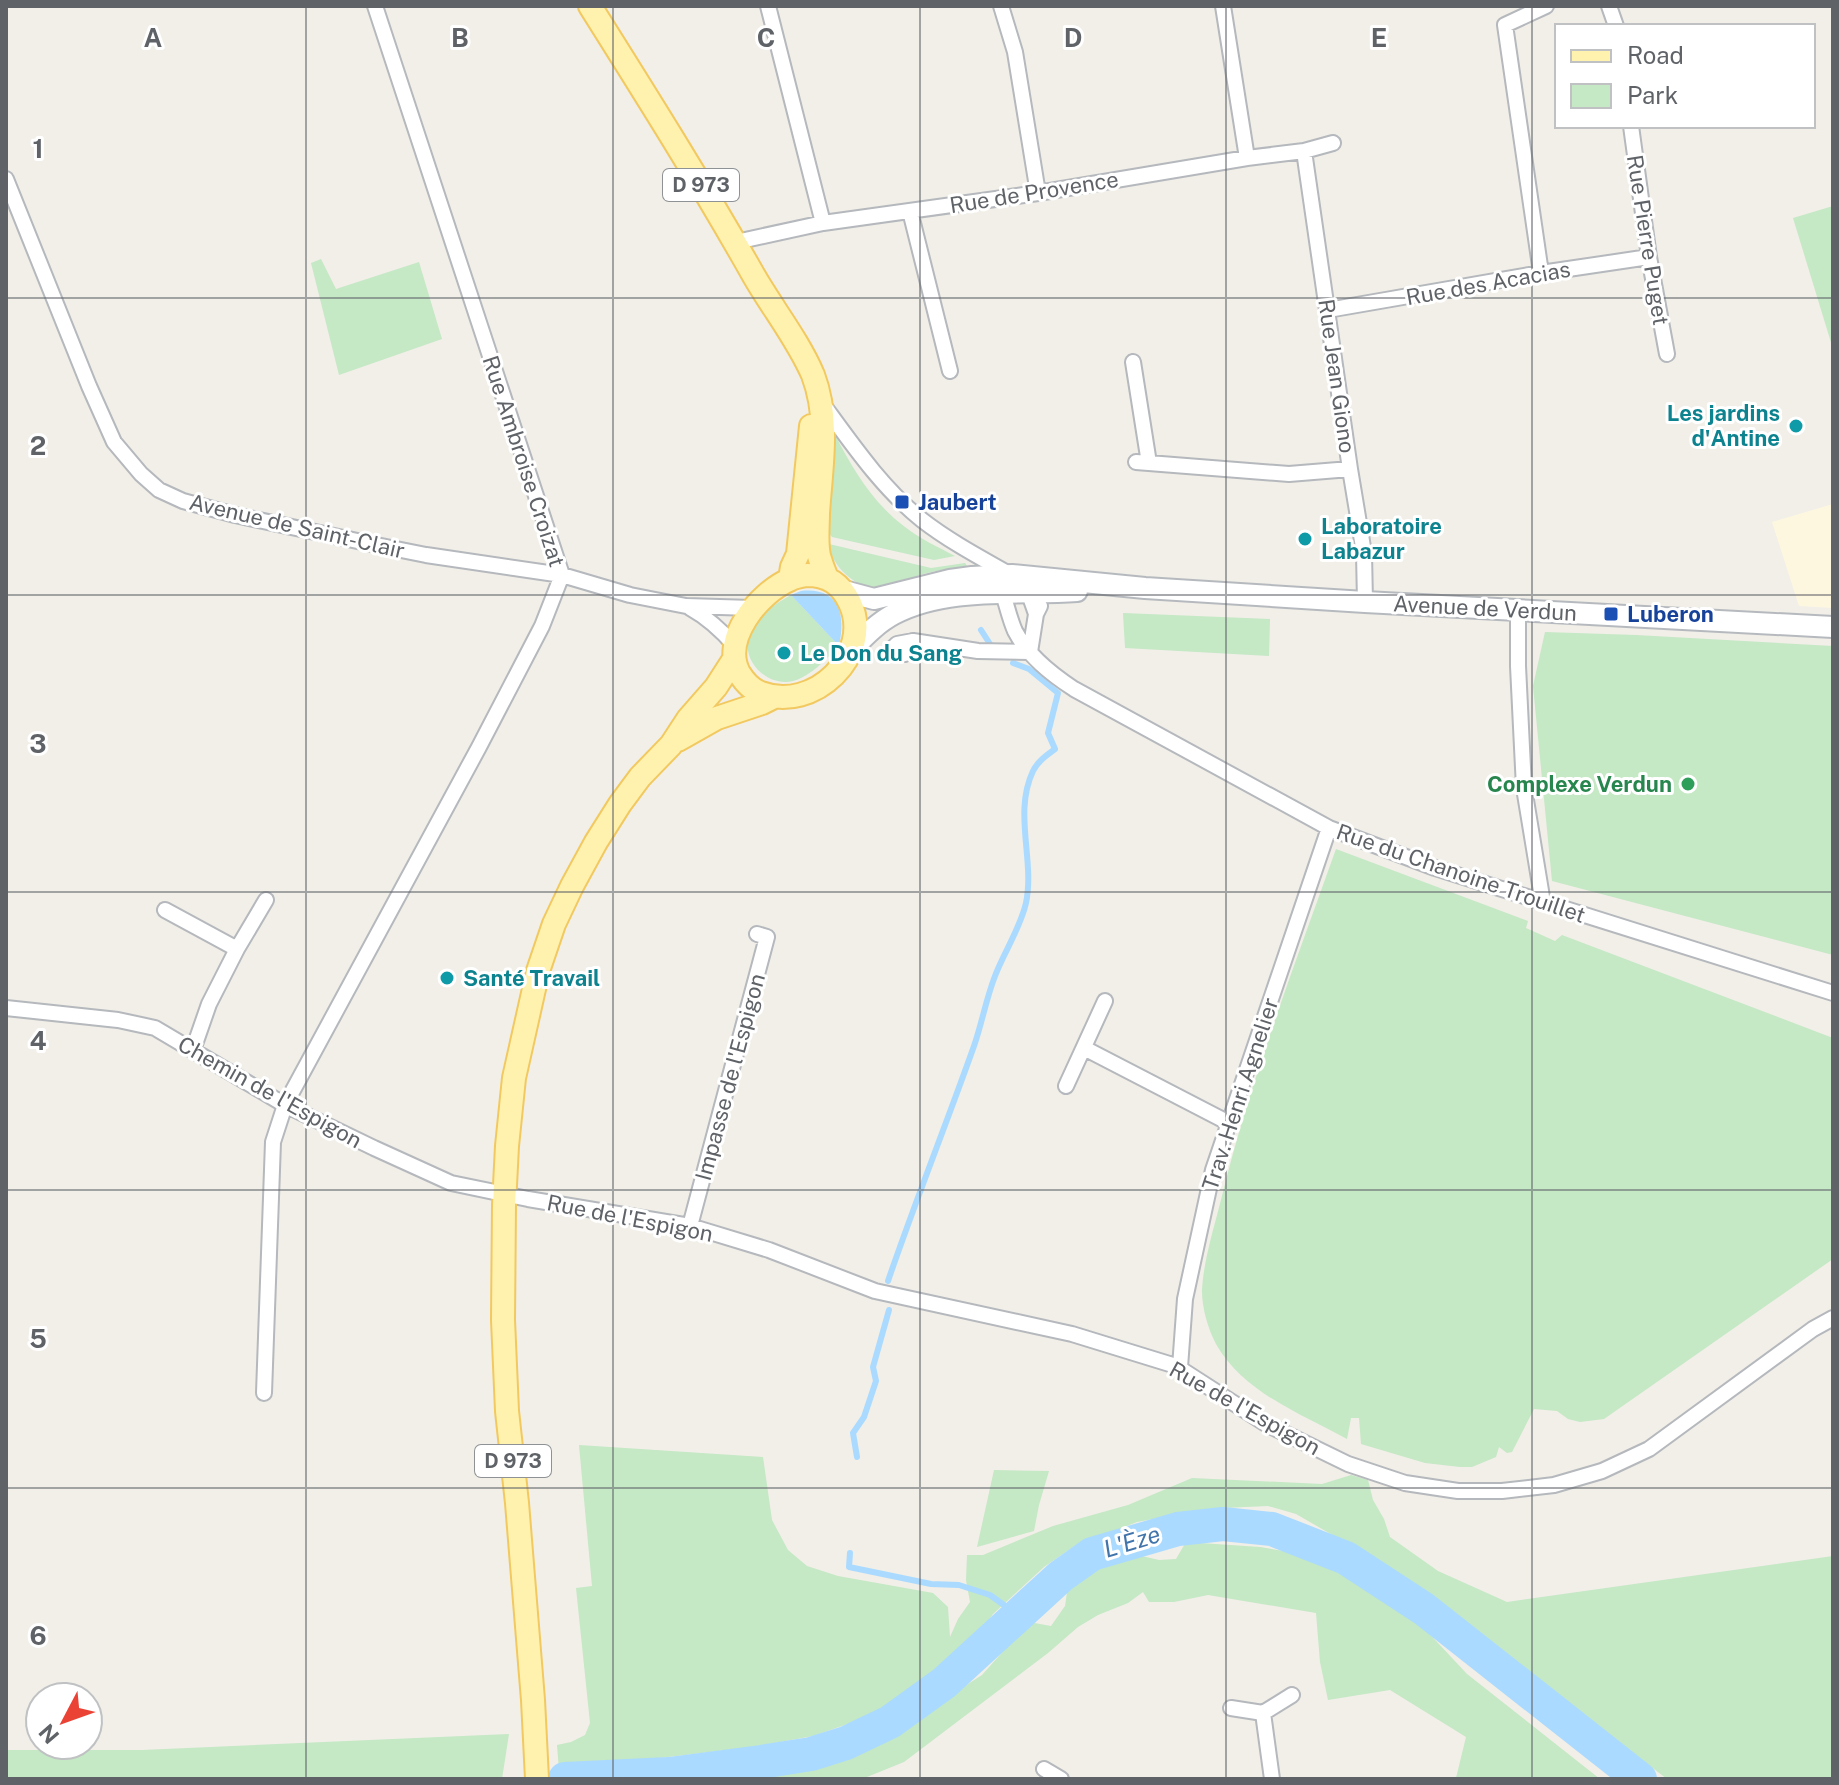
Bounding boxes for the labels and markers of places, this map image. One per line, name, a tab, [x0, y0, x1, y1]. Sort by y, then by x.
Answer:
place label: Les jardins d'Antine	[1667, 400, 1780, 451]
marker: Les jardins d'Antine	[1787, 417, 1805, 435]
place label: Jaubert	[918, 489, 997, 515]
marker: Jaubert	[893, 493, 911, 511]
place label: Laboratoire Labazur	[1321, 513, 1442, 564]
marker: Laboratoire Labazur	[1296, 530, 1314, 548]
place label: Luberon	[1627, 601, 1714, 627]
marker: Luberon	[1602, 605, 1620, 623]
place label: Le Don du Sang	[800, 640, 962, 666]
marker: Le Don du Sang	[775, 644, 793, 662]
place label: Complexe Verdun	[1487, 771, 1672, 797]
marker: Complexe Verdun	[1679, 775, 1697, 793]
place label: Santé Travail	[463, 965, 600, 991]
marker: Santé Travail	[438, 969, 456, 987]

